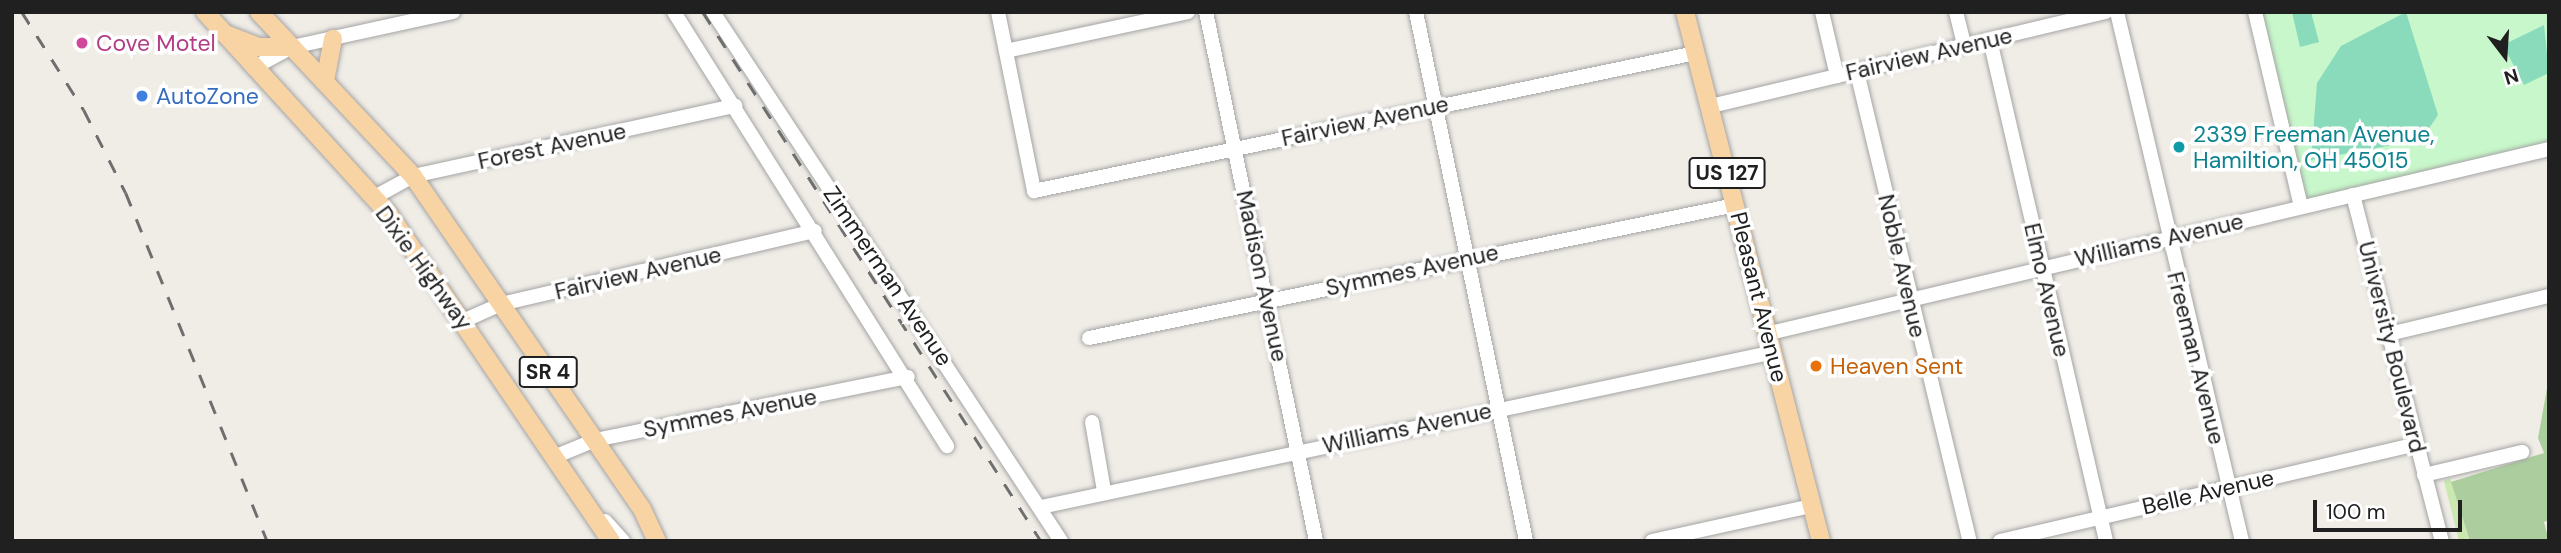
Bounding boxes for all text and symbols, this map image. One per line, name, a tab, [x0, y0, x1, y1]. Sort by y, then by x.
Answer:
street label: Fairview Avenue	[1843, 21, 2015, 87]
north arrow	[2470, 21, 2540, 91]
place label: Cove Motel	[96, 29, 216, 57]
marker: Cove Motel	[74, 35, 90, 51]
text: N	[2501, 63, 2522, 91]
place label: AutoZone	[156, 82, 259, 110]
marker: AutoZone	[134, 88, 150, 104]
street label: Fairview Avenue	[1279, 90, 1451, 152]
street label: Forest Avenue	[475, 117, 629, 175]
place label: 2339 Freeman Avenue, Hamiltion, OH 45015	[2193, 120, 2434, 174]
marker: 2339 Freeman Avenue, Hamiltion, OH 45015	[2171, 139, 2187, 155]
road number: US 127	[1688, 156, 1766, 190]
street label: Zimmerman Avenue	[818, 181, 958, 371]
street label: Madison Avenue	[1230, 188, 1294, 364]
street label: Noble Avenue	[1872, 192, 1932, 340]
street label: Dixie Highway	[370, 201, 478, 335]
street label: Williams Avenue	[2072, 207, 2246, 273]
street label: Pleasant Avenue	[1724, 209, 1794, 385]
street label: Elmo Avenue	[2018, 220, 2076, 360]
street label: Symmes Avenue	[1323, 238, 1501, 302]
street label: University Boulevard	[2352, 238, 2432, 456]
street label: Fairview Avenue	[552, 240, 724, 306]
street label: Freeman Avenue	[2161, 269, 2231, 447]
place label: Heaven Sent	[1830, 352, 1963, 380]
road number: SR 4	[518, 354, 578, 390]
marker: Heaven Sent	[1808, 358, 1824, 374]
street label: Symmes Avenue	[641, 383, 819, 443]
street label: Williams Avenue	[1320, 397, 1494, 459]
street label: Belle Avenue	[2139, 463, 2277, 521]
scale bar	[2316, 486, 2465, 530]
text: 100 m	[2326, 498, 2386, 526]

